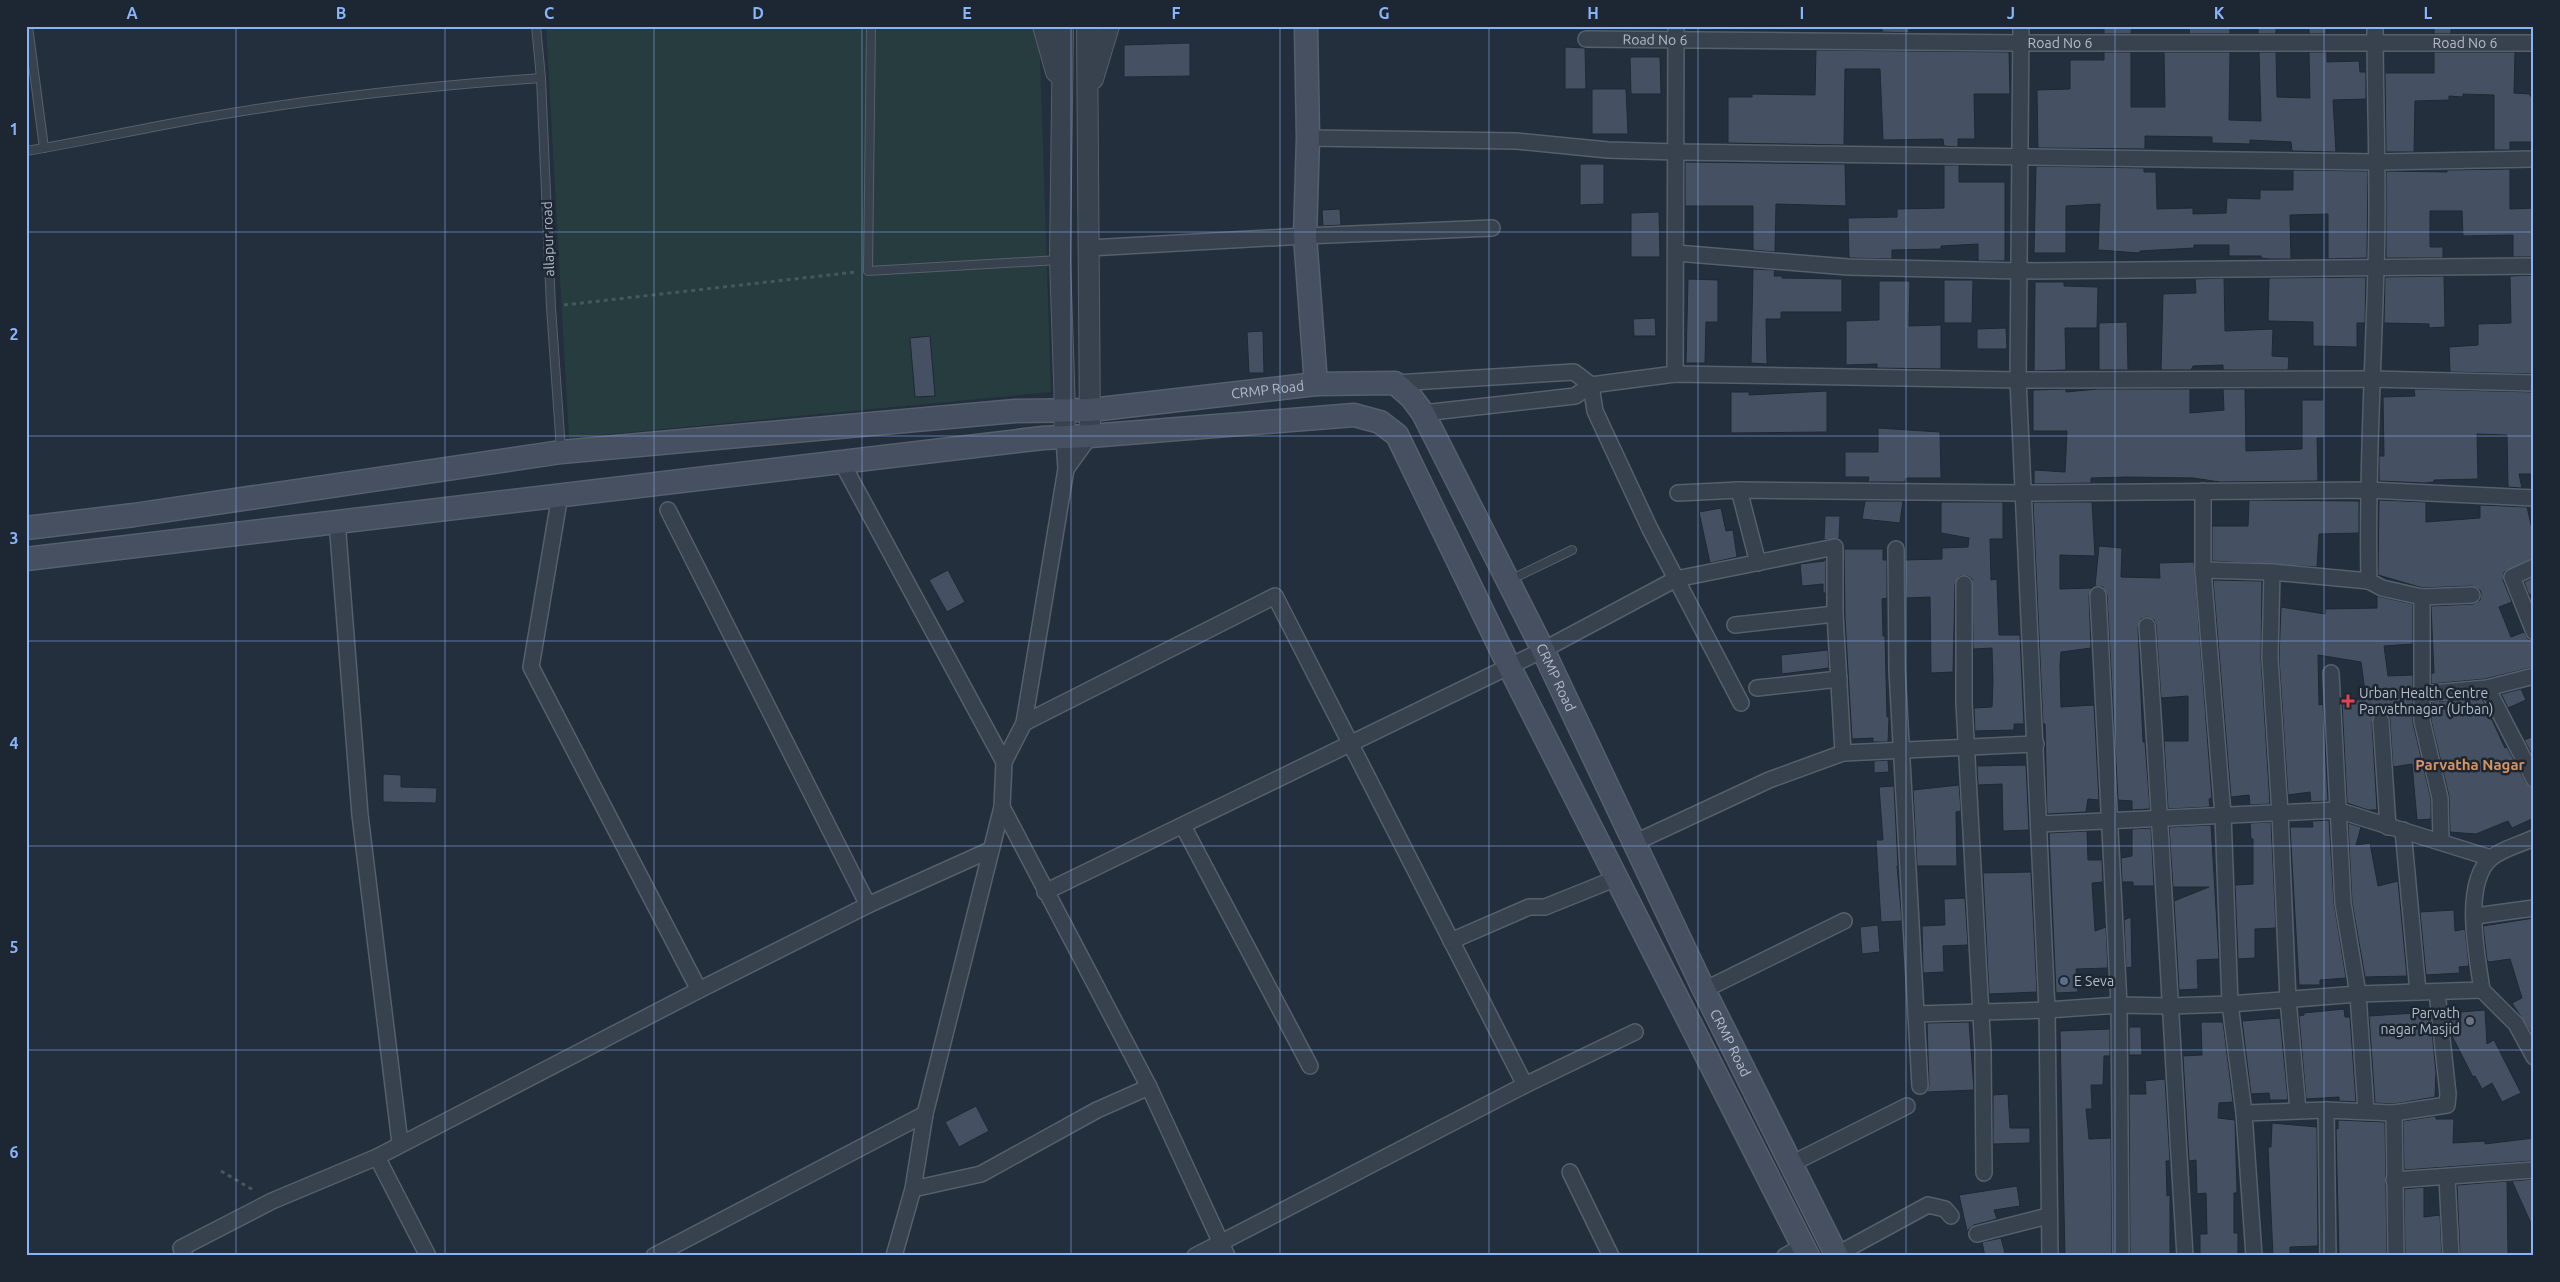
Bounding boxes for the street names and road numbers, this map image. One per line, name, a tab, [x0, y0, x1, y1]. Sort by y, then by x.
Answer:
street label: Road No 6	[1622, 31, 1688, 48]
street label: Road No 6	[2028, 35, 2093, 51]
street label: Road No 6	[2433, 35, 2498, 51]
street label: allapur road	[539, 201, 557, 277]
street label: CRMP Road	[1230, 377, 1305, 402]
street label: CRMP Road	[1533, 641, 1579, 714]
street label: CRMP Road	[1707, 1006, 1754, 1079]

